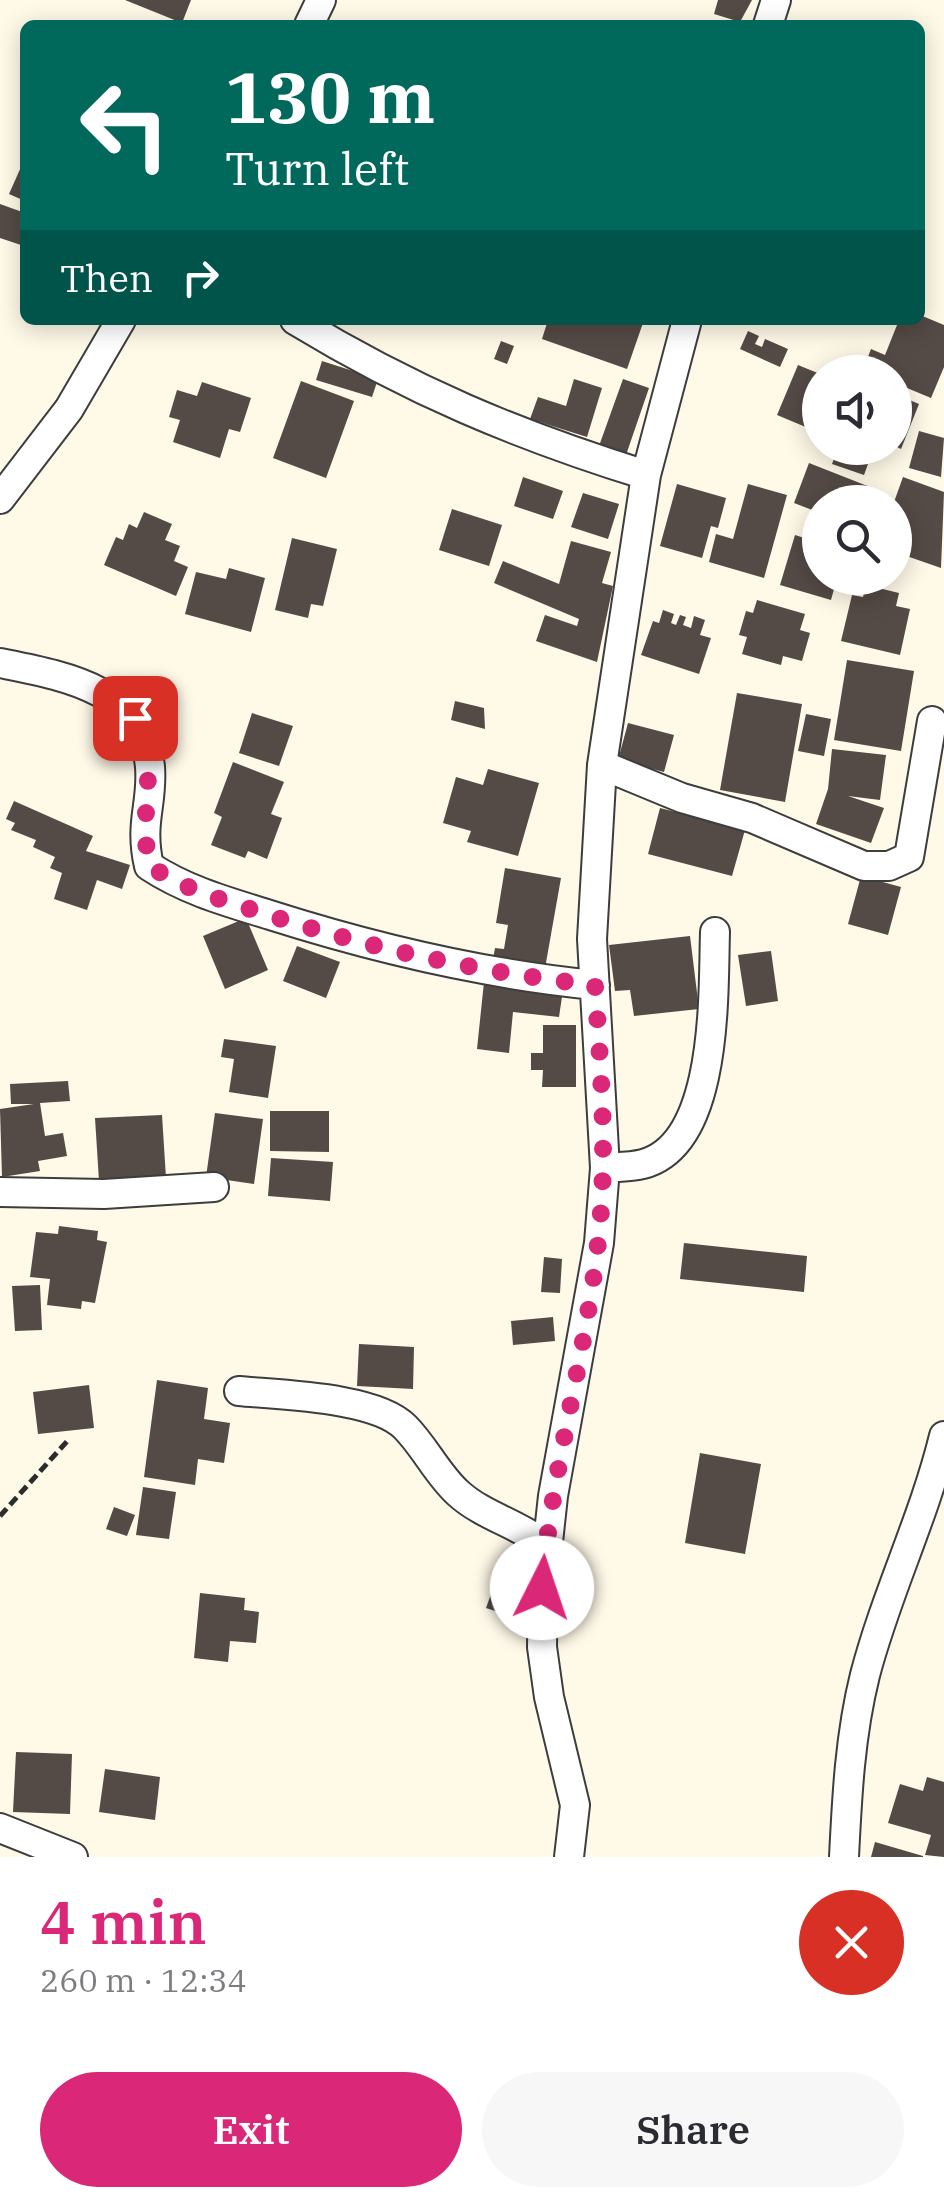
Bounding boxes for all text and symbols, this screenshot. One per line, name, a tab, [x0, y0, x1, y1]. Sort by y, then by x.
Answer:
text: 130 m	[225, 51, 435, 142]
icon: left	[60, 60, 190, 190]
text: Turn left	[225, 139, 409, 197]
icon: right	[173, 250, 228, 305]
text: Then	[60, 253, 153, 302]
map controls	[802, 355, 912, 595]
button: sound	[802, 355, 912, 465]
button: search	[802, 485, 912, 595]
pin	[93, 676, 178, 761]
icon: arrive	[108, 691, 163, 746]
position arrow	[490, 1536, 594, 1640]
text: 4 min	[40, 1882, 207, 1961]
button: close	[799, 1890, 904, 1995]
text: 260 m · 12:34	[40, 1959, 247, 2001]
button: Exit	[40, 2072, 462, 2187]
button: Share	[482, 2072, 904, 2187]

